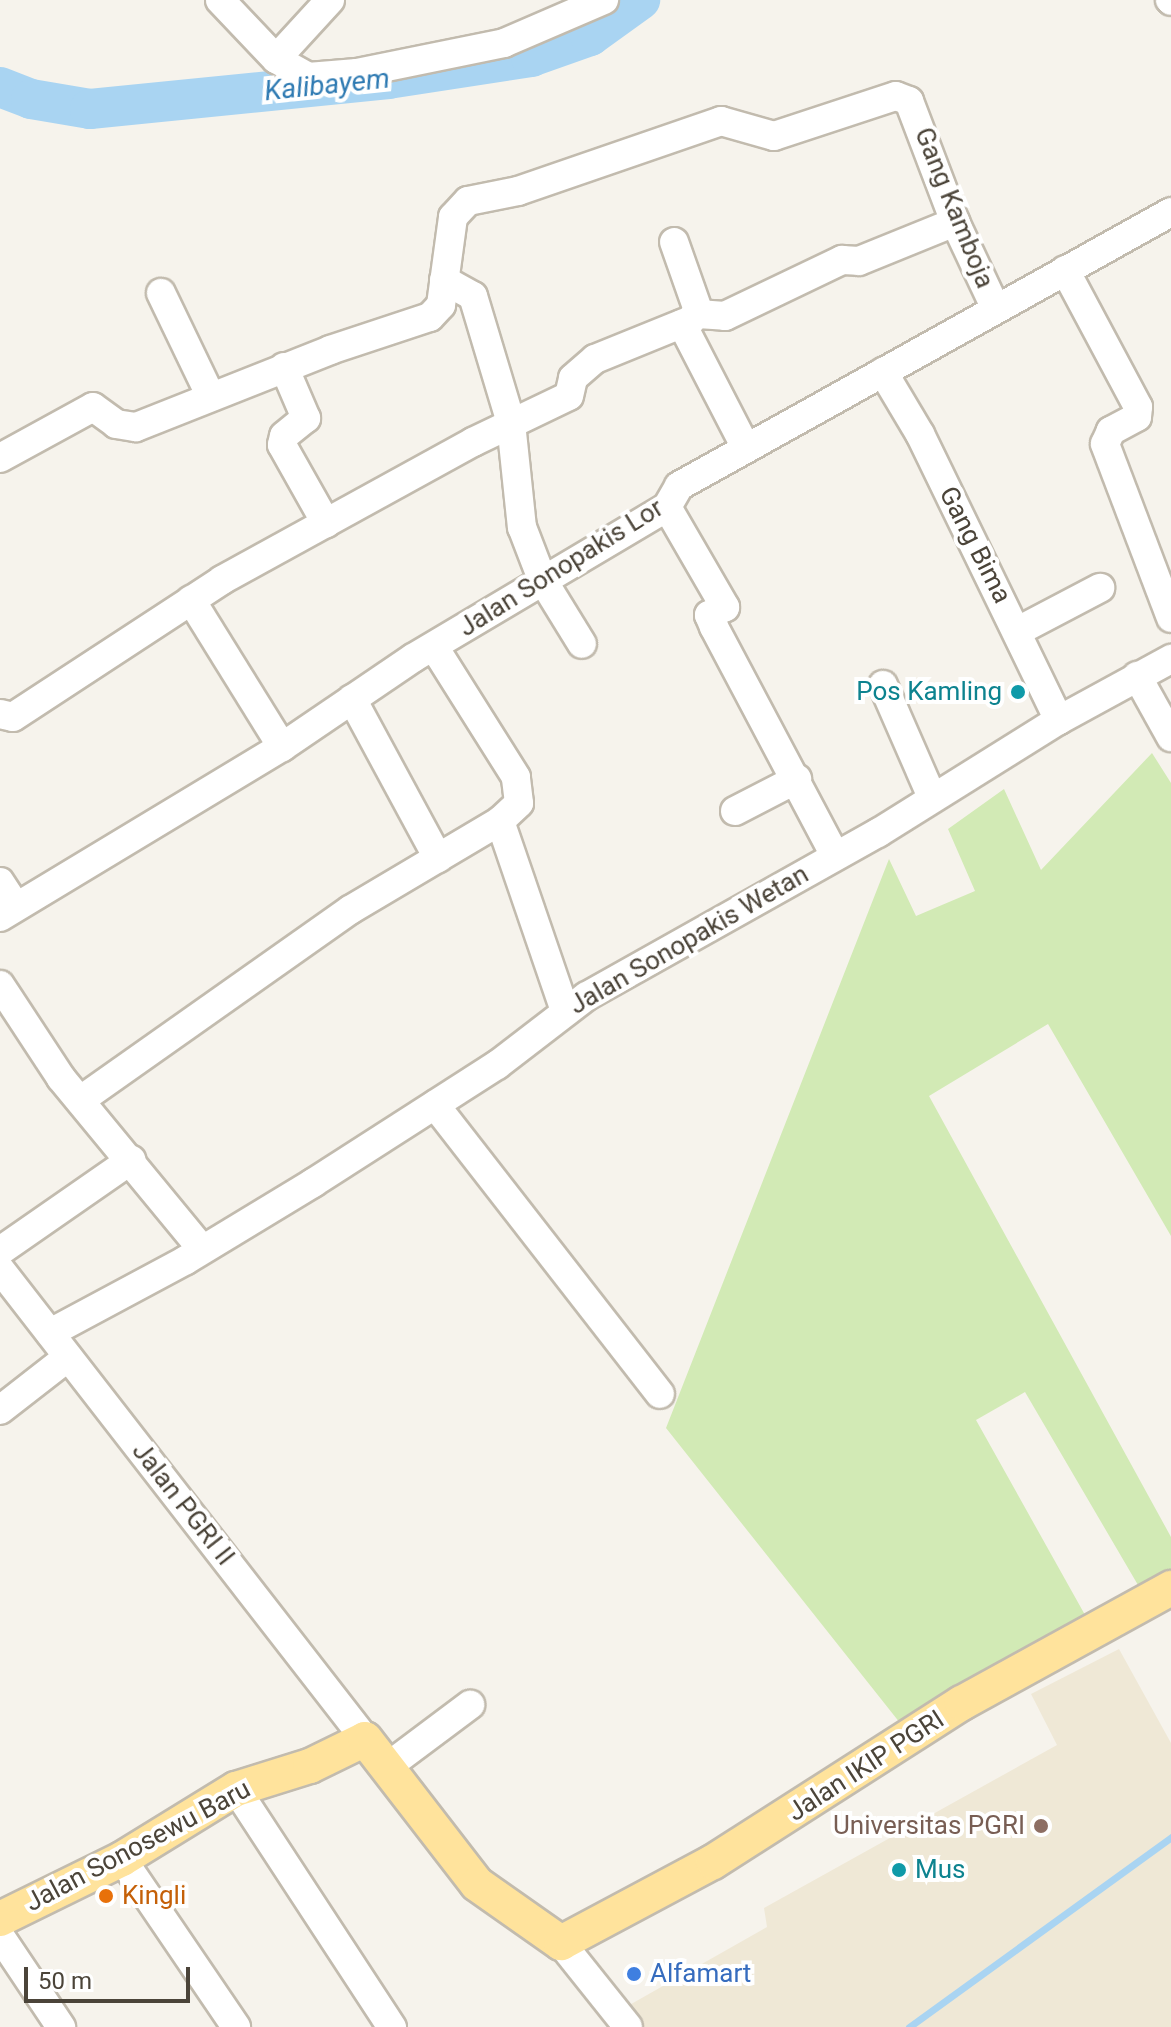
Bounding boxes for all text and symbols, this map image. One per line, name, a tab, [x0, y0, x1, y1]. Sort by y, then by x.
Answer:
water label: Kalibayem	[263, 62, 391, 108]
street label: Gang Kamboja	[908, 123, 1000, 293]
street label: Gang Bima	[932, 481, 1018, 609]
street label: Jalan Sonopakis Lor	[453, 493, 669, 643]
place label: Pos Kamling	[856, 676, 1002, 708]
marker: Pos Kamling	[1009, 683, 1027, 701]
street label: Jalan Sonopakis Wetan	[564, 859, 814, 1021]
street label: Jalan PGRI II	[125, 1436, 241, 1572]
street label: Jalan IKIP PGRI	[782, 1704, 950, 1828]
street label: Jalan Sonosewu Baru	[20, 1773, 256, 1919]
place label: Universitas PGRI	[833, 1810, 1025, 1842]
marker: Universitas PGRI	[1032, 1817, 1050, 1835]
place label: Mus	[915, 1854, 965, 1886]
marker: Mus	[890, 1861, 908, 1879]
place label: Kingli	[122, 1880, 186, 1912]
marker: Kingli	[97, 1887, 115, 1905]
scale bar	[28, 1951, 194, 2001]
place label: Alfamart	[650, 1958, 751, 1990]
marker: Alfamart	[625, 1965, 643, 1983]
text: 50 m	[38, 1967, 92, 1995]

